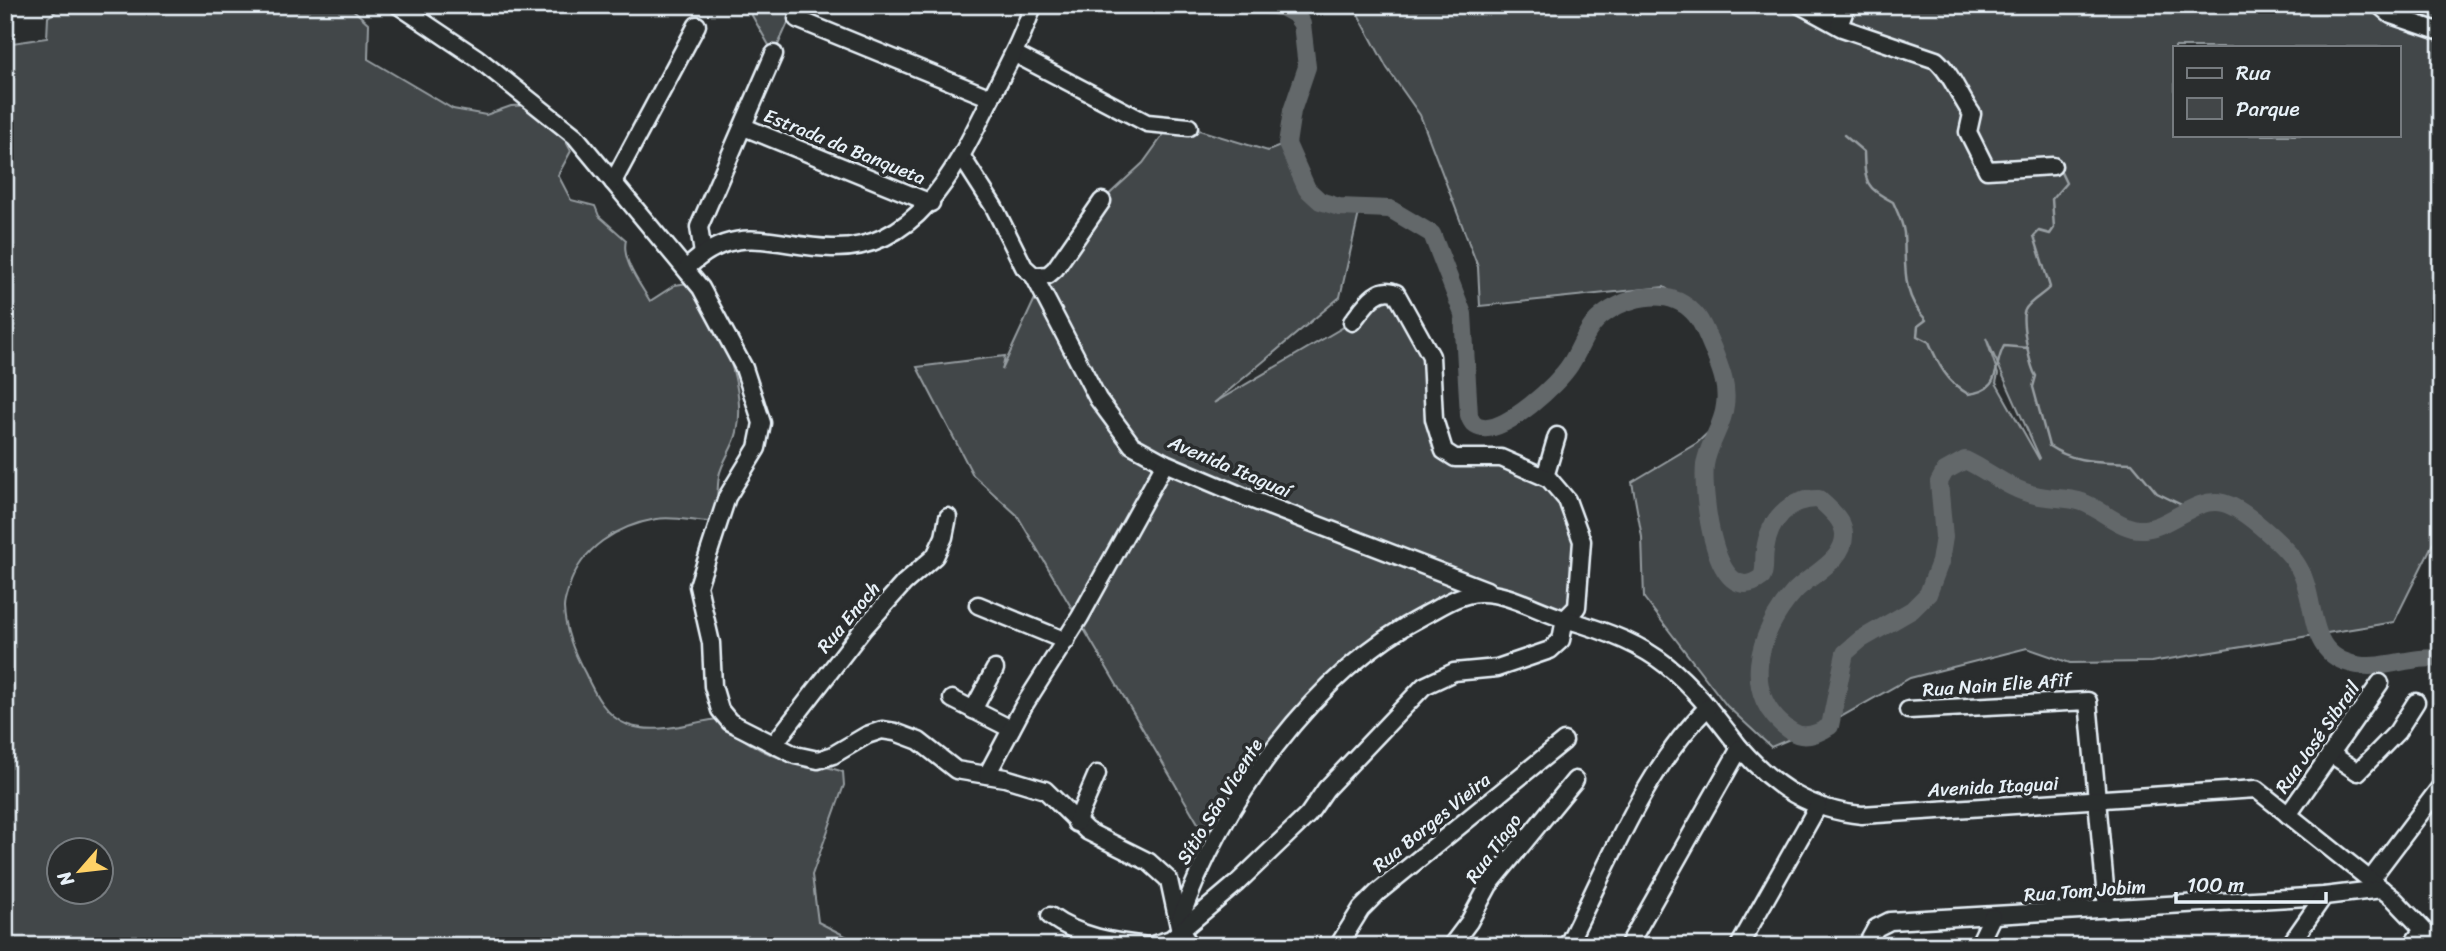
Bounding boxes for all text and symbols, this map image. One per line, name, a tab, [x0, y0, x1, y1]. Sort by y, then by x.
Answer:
legend	[2173, 46, 2400, 136]
text: Rua	[2236, 54, 2271, 92]
text: Parque	[2236, 90, 2300, 128]
street label: Estrada da Banqueta	[759, 99, 931, 194]
street label: Avenida Itaguaí	[1162, 425, 1299, 508]
street label: Rua Enoch	[808, 574, 889, 661]
street label: Rua Nain Elie Afif	[1921, 663, 2074, 706]
street label: Rua José Sibrail	[2266, 673, 2369, 801]
street label: Sítio São Vicente	[1167, 731, 1272, 871]
street label: Rua Borges Vieira	[1365, 764, 1498, 881]
street label: Avenida Itaguai	[1926, 767, 2060, 806]
street label: Rua Tiago	[1456, 806, 1531, 890]
north arrow	[46, 836, 116, 906]
scale bar	[2176, 860, 2327, 904]
text: N	[47, 864, 84, 893]
text: 100 m	[2187, 866, 2244, 904]
street label: Rua Tom Jobim	[2023, 870, 2147, 911]

